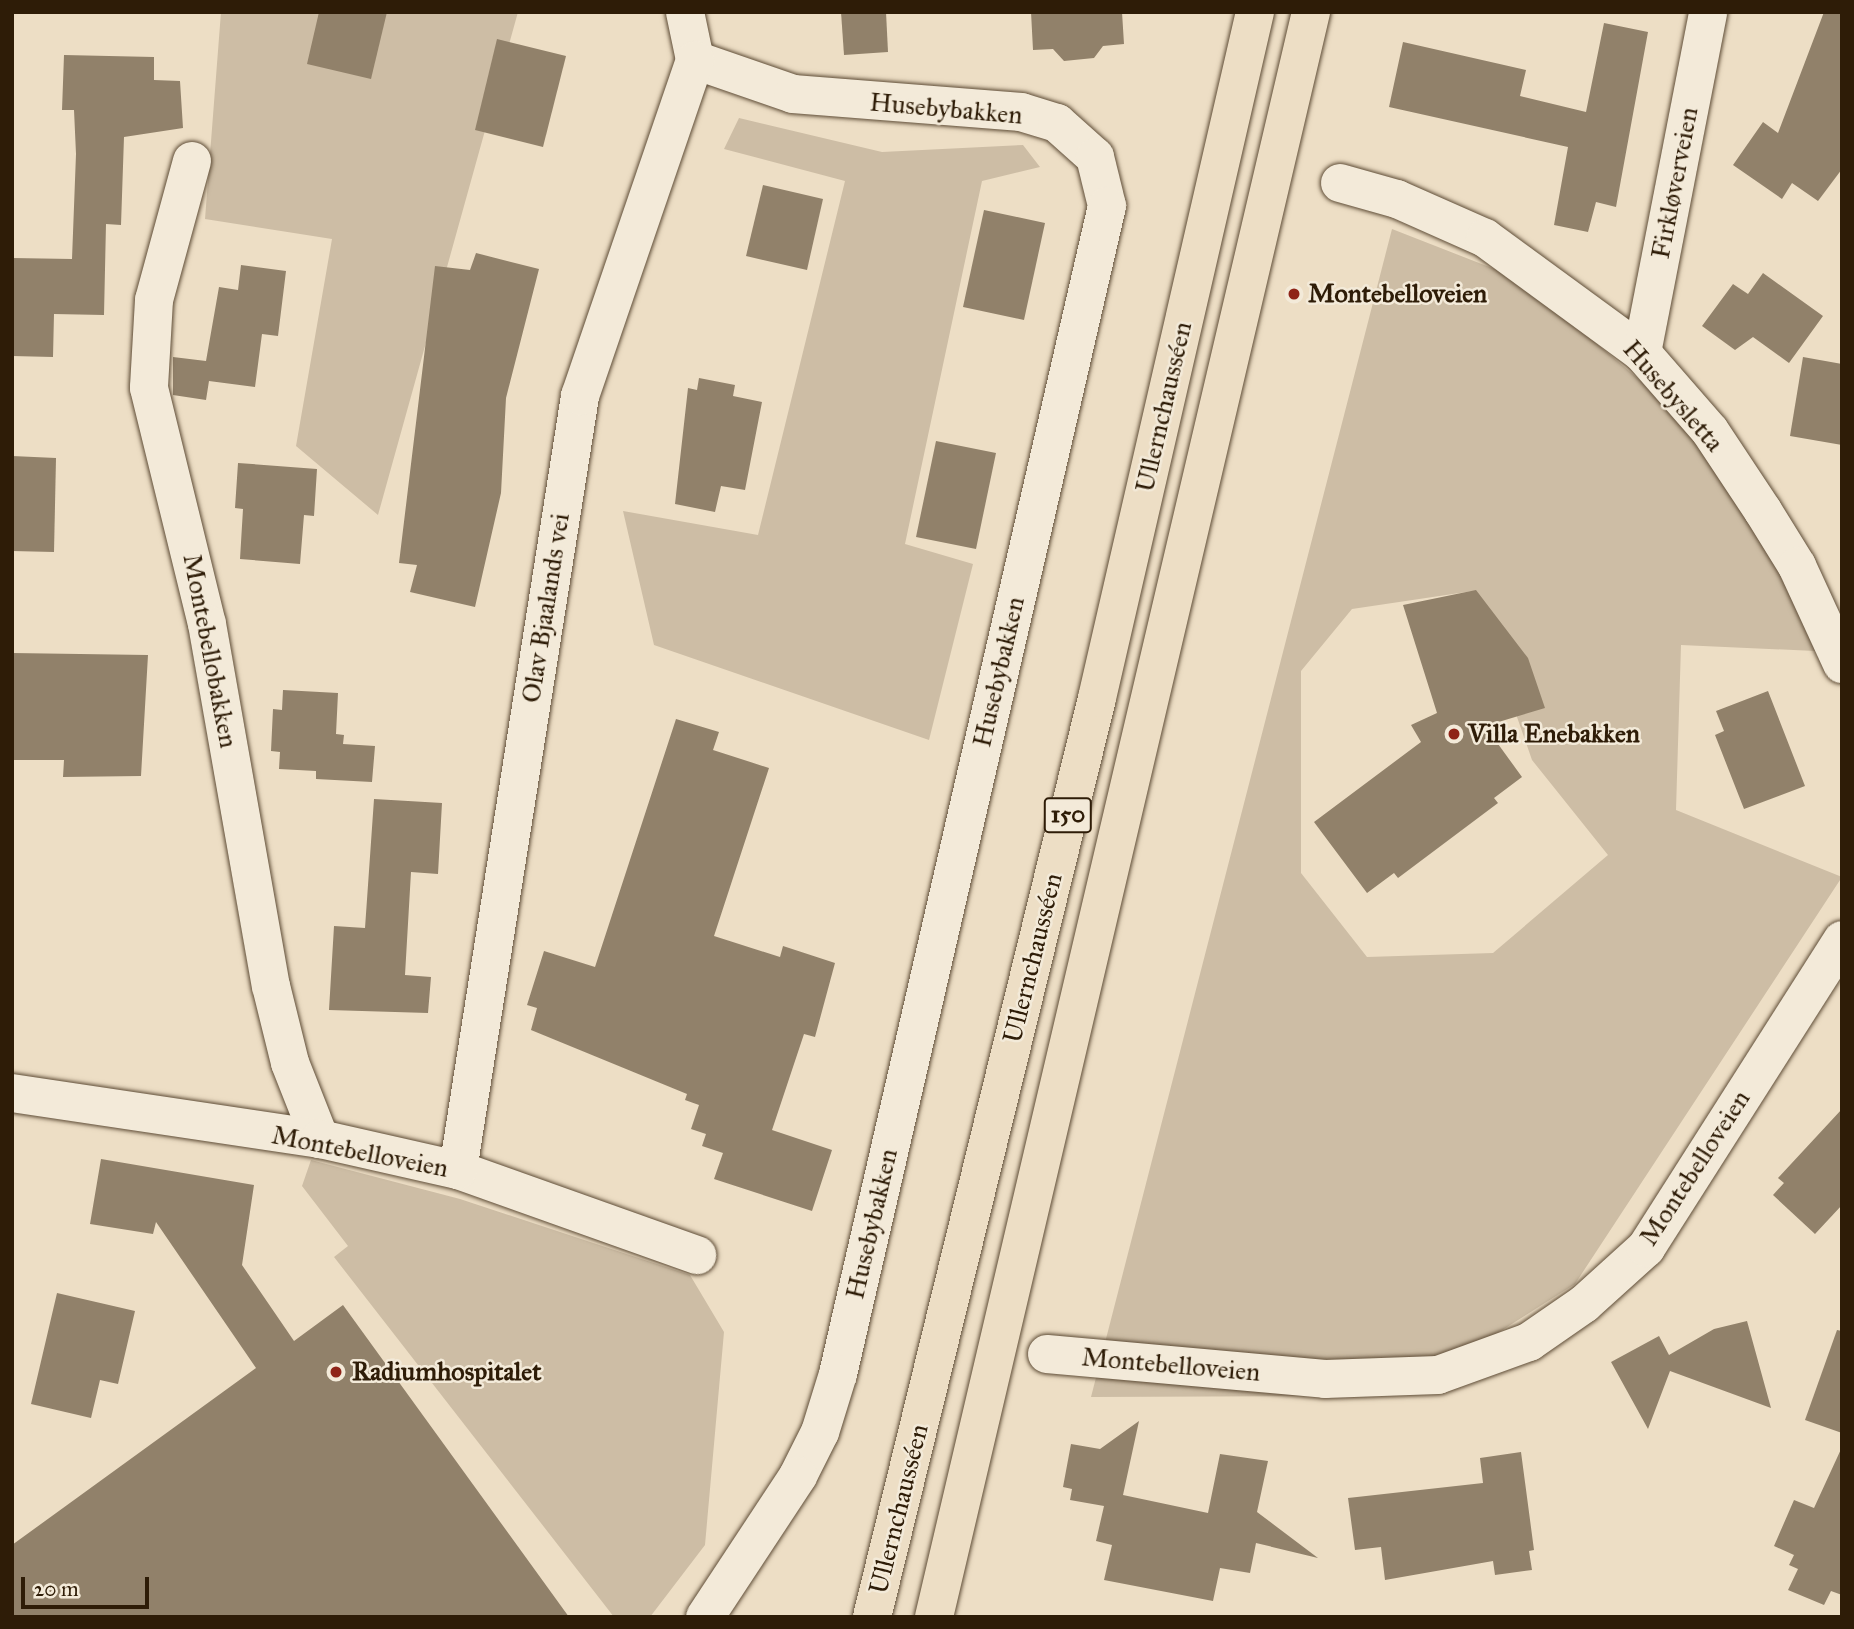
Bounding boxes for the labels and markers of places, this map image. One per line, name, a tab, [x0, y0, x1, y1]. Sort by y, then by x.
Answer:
place label: Montebelloveien	[1308, 278, 1487, 310]
marker: Montebelloveien	[1286, 286, 1302, 302]
place label: Villa Enebakken	[1468, 718, 1640, 750]
marker: Villa Enebakken	[1446, 726, 1462, 742]
place label: Radiumhospitalet	[352, 1356, 541, 1388]
marker: Radiumhospitalet	[326, 1362, 346, 1382]

